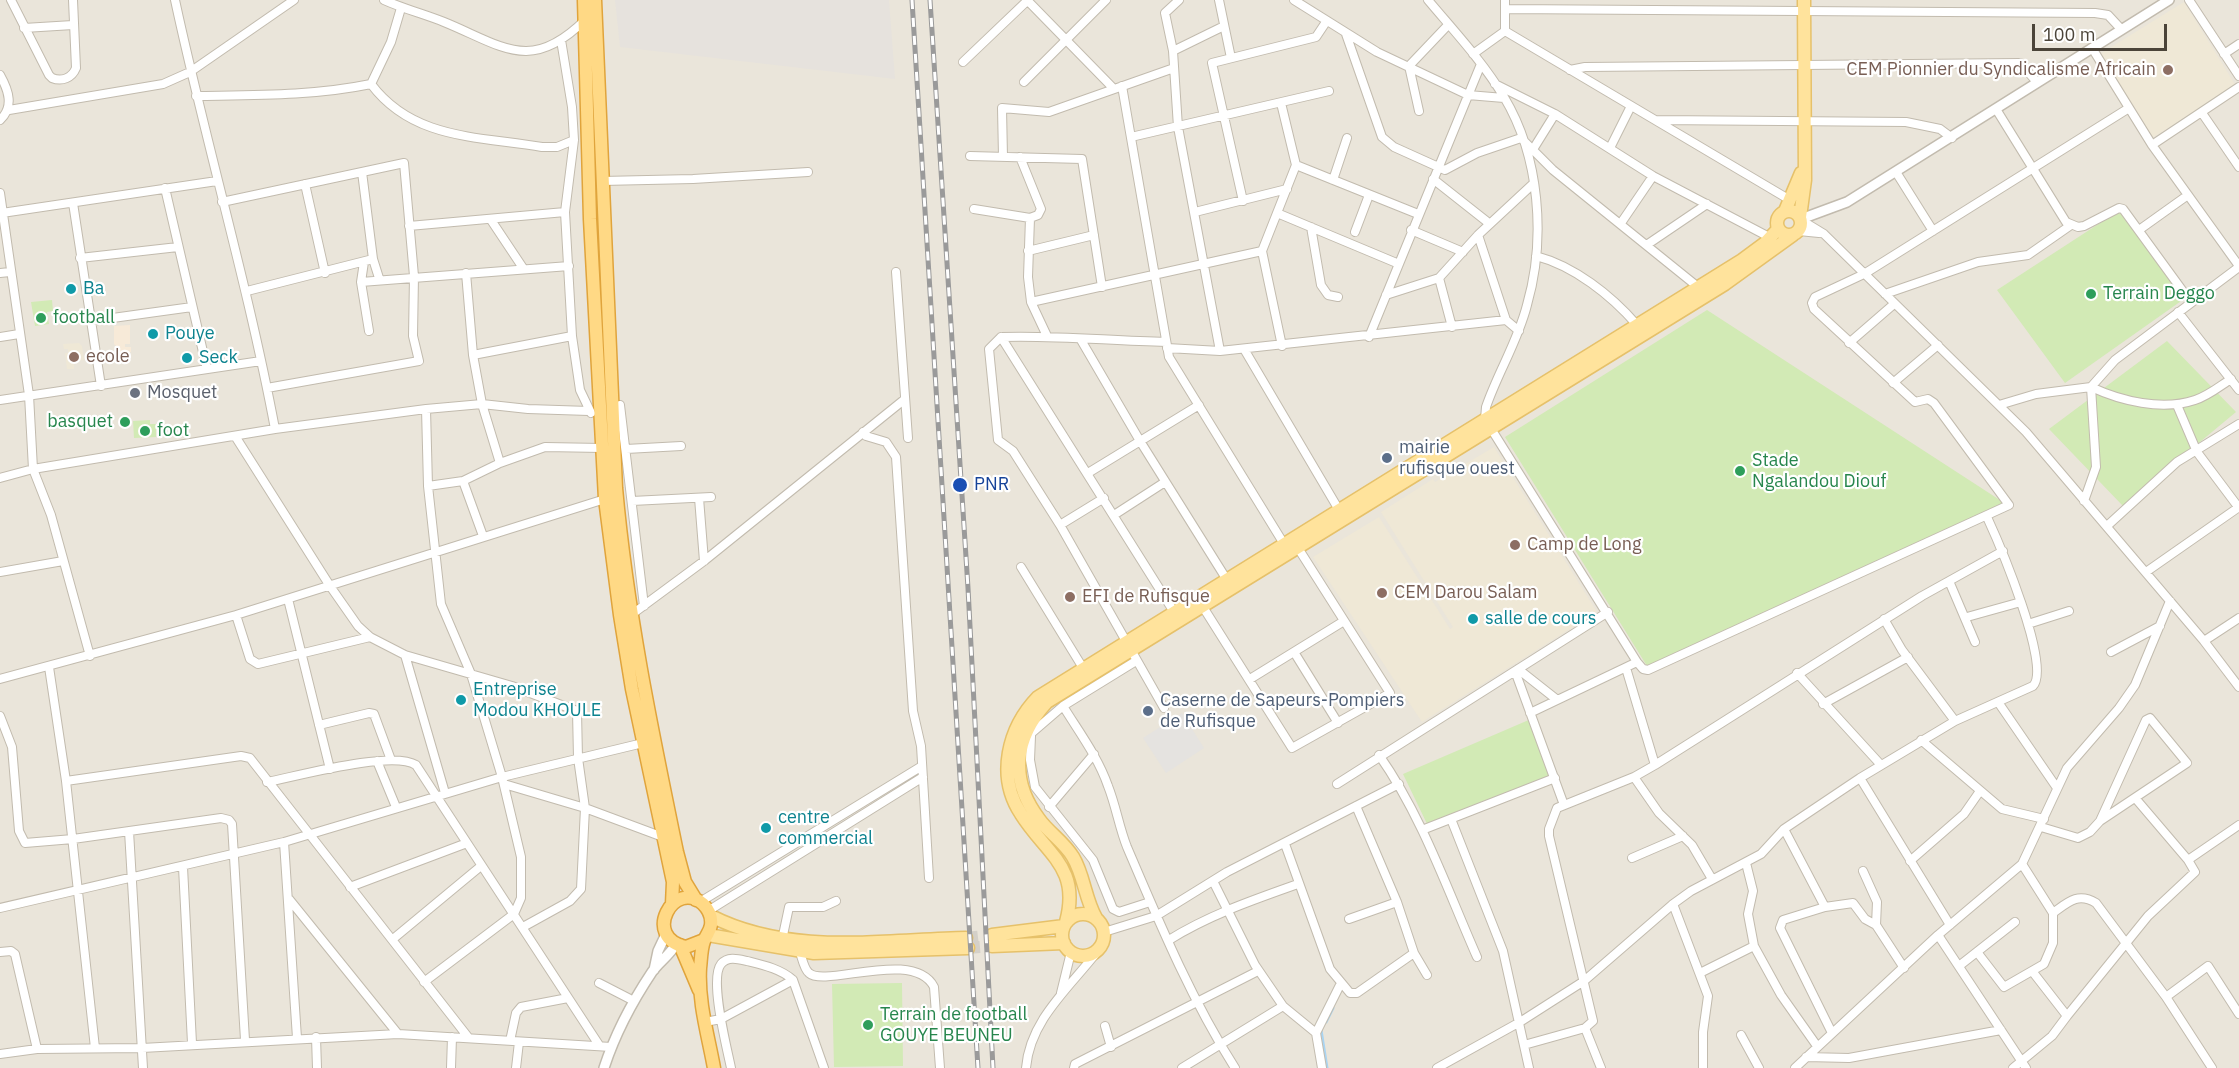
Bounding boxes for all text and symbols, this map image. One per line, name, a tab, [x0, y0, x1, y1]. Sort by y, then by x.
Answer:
scale bar	[2035, 12, 2170, 50]
text: 100 m	[2043, 23, 2095, 46]
place label: CEM Pionnier du Syndicalisme Africain	[1846, 59, 2156, 81]
marker: CEM Pionnier du Syndicalisme Africain	[2161, 63, 2175, 77]
place label: Ba	[83, 278, 104, 300]
marker: Ba	[64, 282, 78, 296]
place label: Terrain Deggo	[2103, 283, 2215, 305]
marker: Terrain Deggo	[2084, 287, 2098, 301]
place label: football	[53, 307, 115, 329]
marker: football	[34, 311, 48, 325]
place label: Pouye	[165, 323, 215, 345]
marker: Pouye	[146, 327, 160, 341]
place label: ecole	[86, 346, 130, 368]
place label: Seck	[199, 347, 238, 369]
marker: ecole	[67, 350, 81, 364]
marker: Seck	[180, 351, 194, 365]
place label: Mosquet	[147, 382, 217, 404]
marker: Mosquet	[128, 386, 142, 400]
place label: basquet	[47, 411, 113, 433]
marker: basquet	[118, 415, 132, 429]
place label: foot	[157, 420, 189, 442]
marker: foot	[138, 424, 152, 438]
place label: mairie rufisque ouest	[1399, 437, 1515, 480]
place label: Stade Ngalandou Diouf	[1752, 450, 1886, 492]
marker: mairie rufisque ouest	[1380, 451, 1394, 465]
marker: Stade Ngalandou Diouf	[1733, 464, 1747, 478]
place label: PNR	[974, 474, 1009, 496]
marker: PNR	[951, 476, 969, 494]
place label: Camp de Long	[1527, 534, 1641, 556]
marker: Camp de Long	[1508, 538, 1522, 552]
place label: CEM Darou Salam	[1394, 582, 1538, 604]
place label: EFI de Rufisque	[1082, 586, 1210, 608]
marker: CEM Darou Salam	[1375, 586, 1389, 600]
marker: EFI de Rufisque	[1063, 590, 1077, 604]
place label: salle de cours	[1485, 608, 1596, 630]
marker: salle de cours	[1466, 612, 1480, 626]
place label: Entreprise Modou KHOULE	[473, 679, 601, 722]
place label: Caserne de Sapeurs-Pompiers de Rufisque	[1160, 690, 1404, 732]
marker: Entreprise Modou KHOULE	[454, 693, 468, 707]
marker: Caserne de Sapeurs-Pompiers de Rufisque	[1141, 704, 1155, 718]
place label: centre commercial	[778, 807, 873, 850]
marker: centre commercial	[759, 821, 773, 835]
place label: Terrain de football GOUYE BEUNEU	[880, 1004, 1027, 1046]
marker: Terrain de football GOUYE BEUNEU	[861, 1018, 875, 1032]

